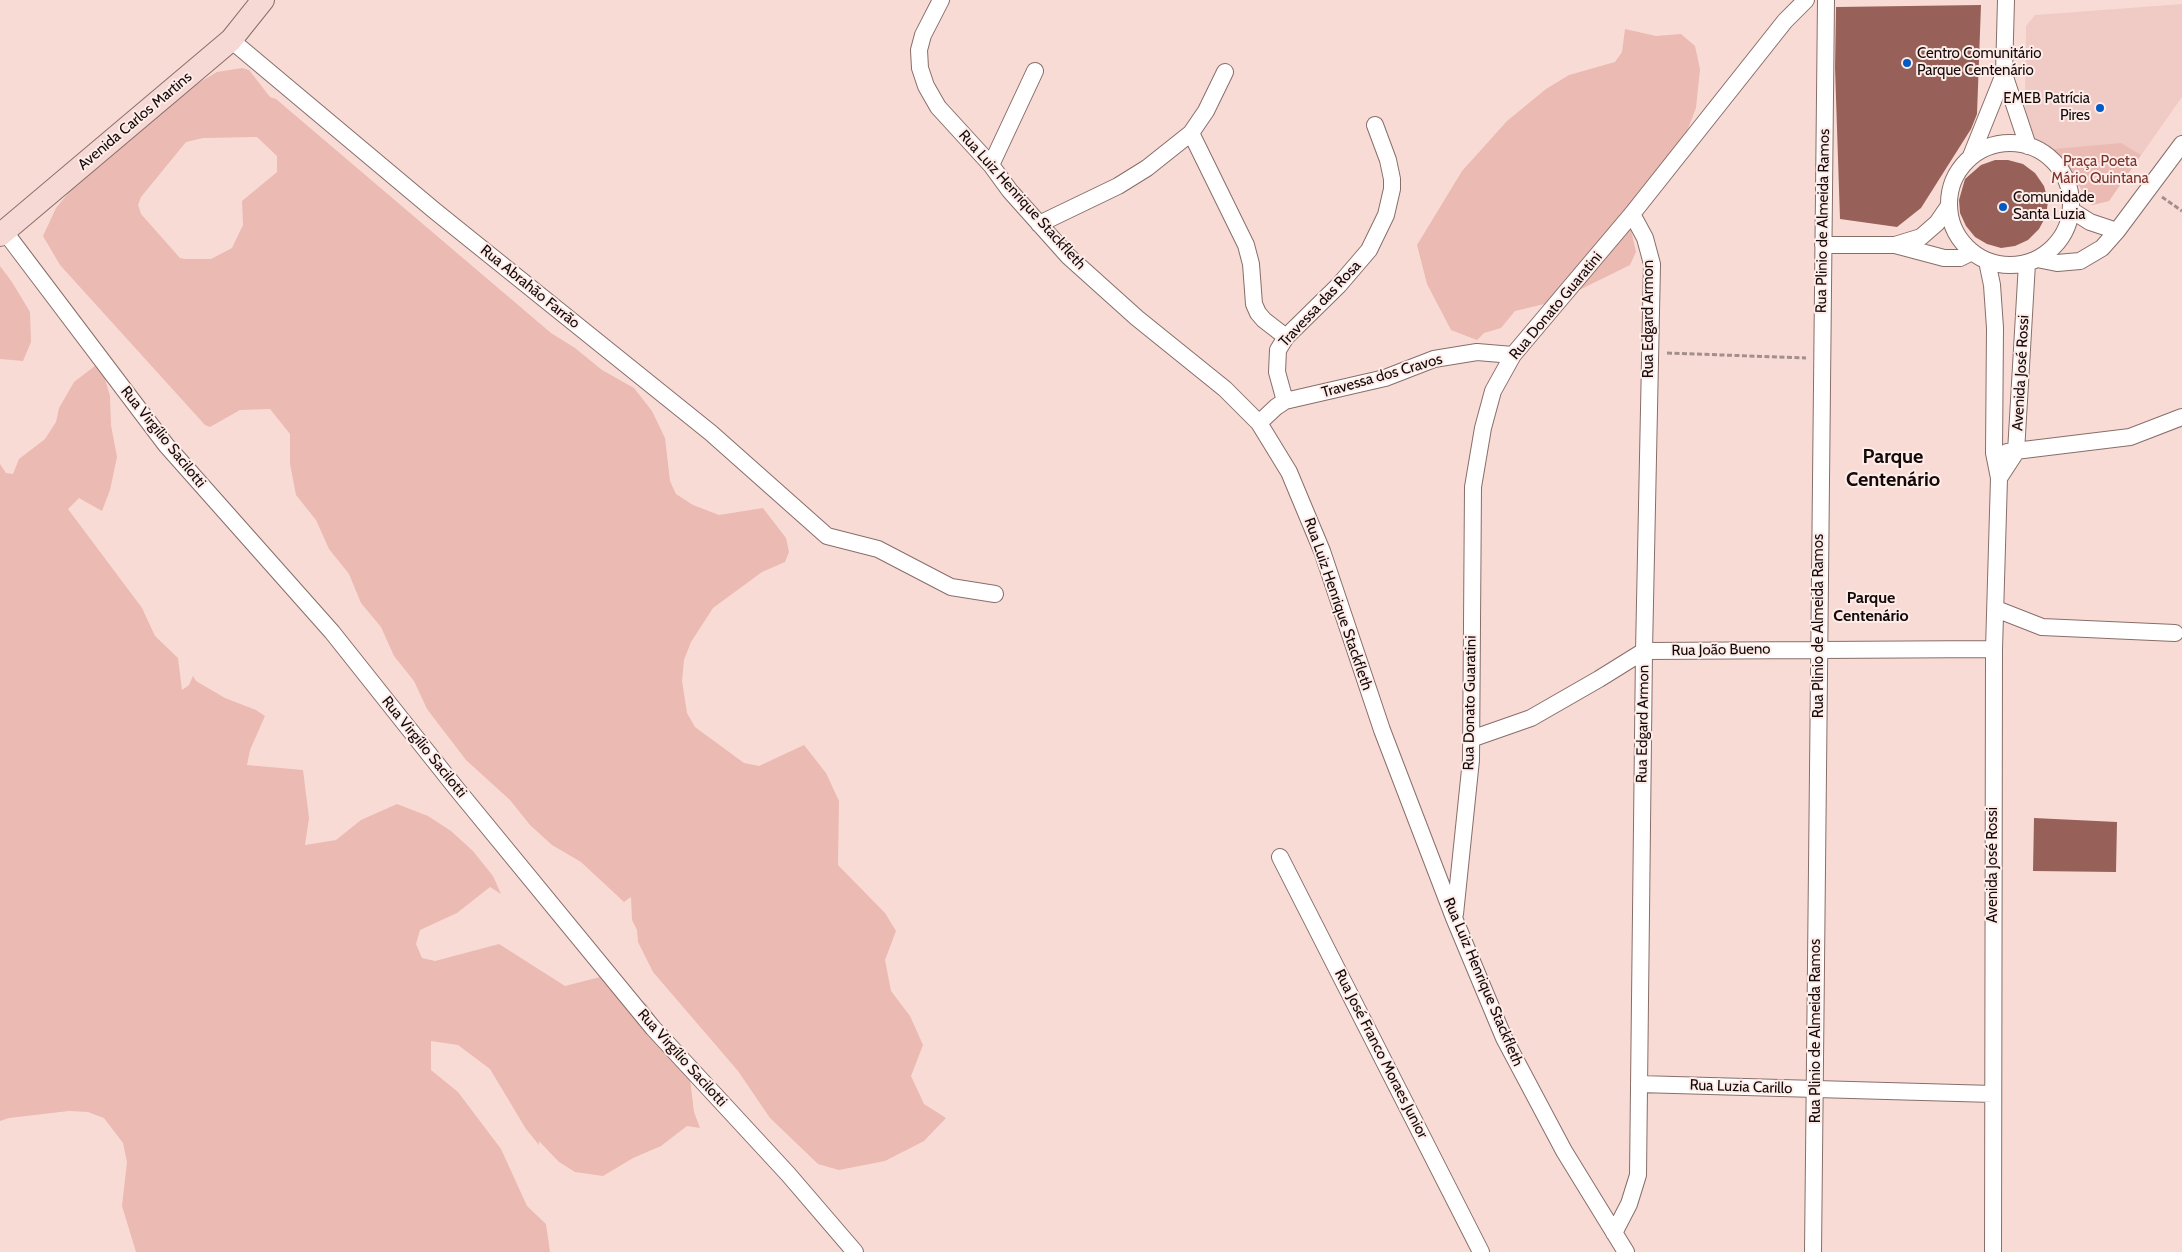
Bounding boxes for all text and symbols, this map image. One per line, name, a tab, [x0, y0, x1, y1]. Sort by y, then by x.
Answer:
place label: Centro Comunitário Parque Centenário	[1917, 45, 2041, 80]
marker: Centro Comunitário Parque Centenário	[1901, 57, 1913, 69]
street label: Avenida Carlos Martins	[74, 68, 196, 174]
place label: EMEB Patrícia Pires	[2003, 90, 2090, 125]
marker: EMEB Patrícia Pires	[2094, 102, 2106, 114]
street label: Rua Luiz Henrique Stackfleth	[955, 127, 1089, 273]
street label: Rua Plinio de Almeida Ramos	[1812, 129, 1834, 313]
park label: Praça Poeta Mário Quintana	[2051, 153, 2149, 188]
place label: Comunidade Santa Luzia	[2013, 189, 2094, 224]
marker: Comunidade Santa Luzia	[1997, 201, 2009, 213]
street label: Rua Abrahão Farrão	[477, 241, 583, 333]
street label: Rua Donato Guaratini	[1506, 249, 1606, 363]
street label: Travessa das Rosa	[1275, 257, 1365, 351]
street label: Rua Edgard Armon	[1640, 260, 1658, 378]
street label: Avenida José Rossi	[2009, 315, 2033, 431]
street label: Travessa dos Cravos	[1320, 350, 1444, 402]
street label: Rua Virgílio Sacilotti	[117, 383, 209, 491]
district label: Parque Centenário	[1846, 445, 1940, 492]
street label: Rua Luiz Henrique Stackfleth	[1300, 515, 1376, 693]
street label: Rua Plinio de Almeida Ramos	[1810, 534, 1828, 718]
district label: Parque Centenário	[1833, 588, 1909, 626]
street label: Rua Donato Guaratini	[1460, 635, 1480, 771]
street label: Rua João Bueno	[1671, 640, 1771, 660]
street label: Rua Edgard Armon	[1633, 665, 1653, 783]
street label: Rua Virgílio Sacilotti	[378, 693, 470, 801]
street label: Avenida José Rossi	[1984, 807, 2002, 923]
street label: Rua Luiz Henrique Stackfleth	[1439, 895, 1527, 1069]
street label: Rua Plinio de Almeida Ramos	[1807, 939, 1825, 1123]
street label: Rua José Franco Moraes Junior	[1330, 966, 1432, 1142]
street label: Rua Virgílio Sacilotti	[633, 1006, 731, 1110]
street label: Rua Luzia Carillo	[1689, 1076, 1793, 1098]

